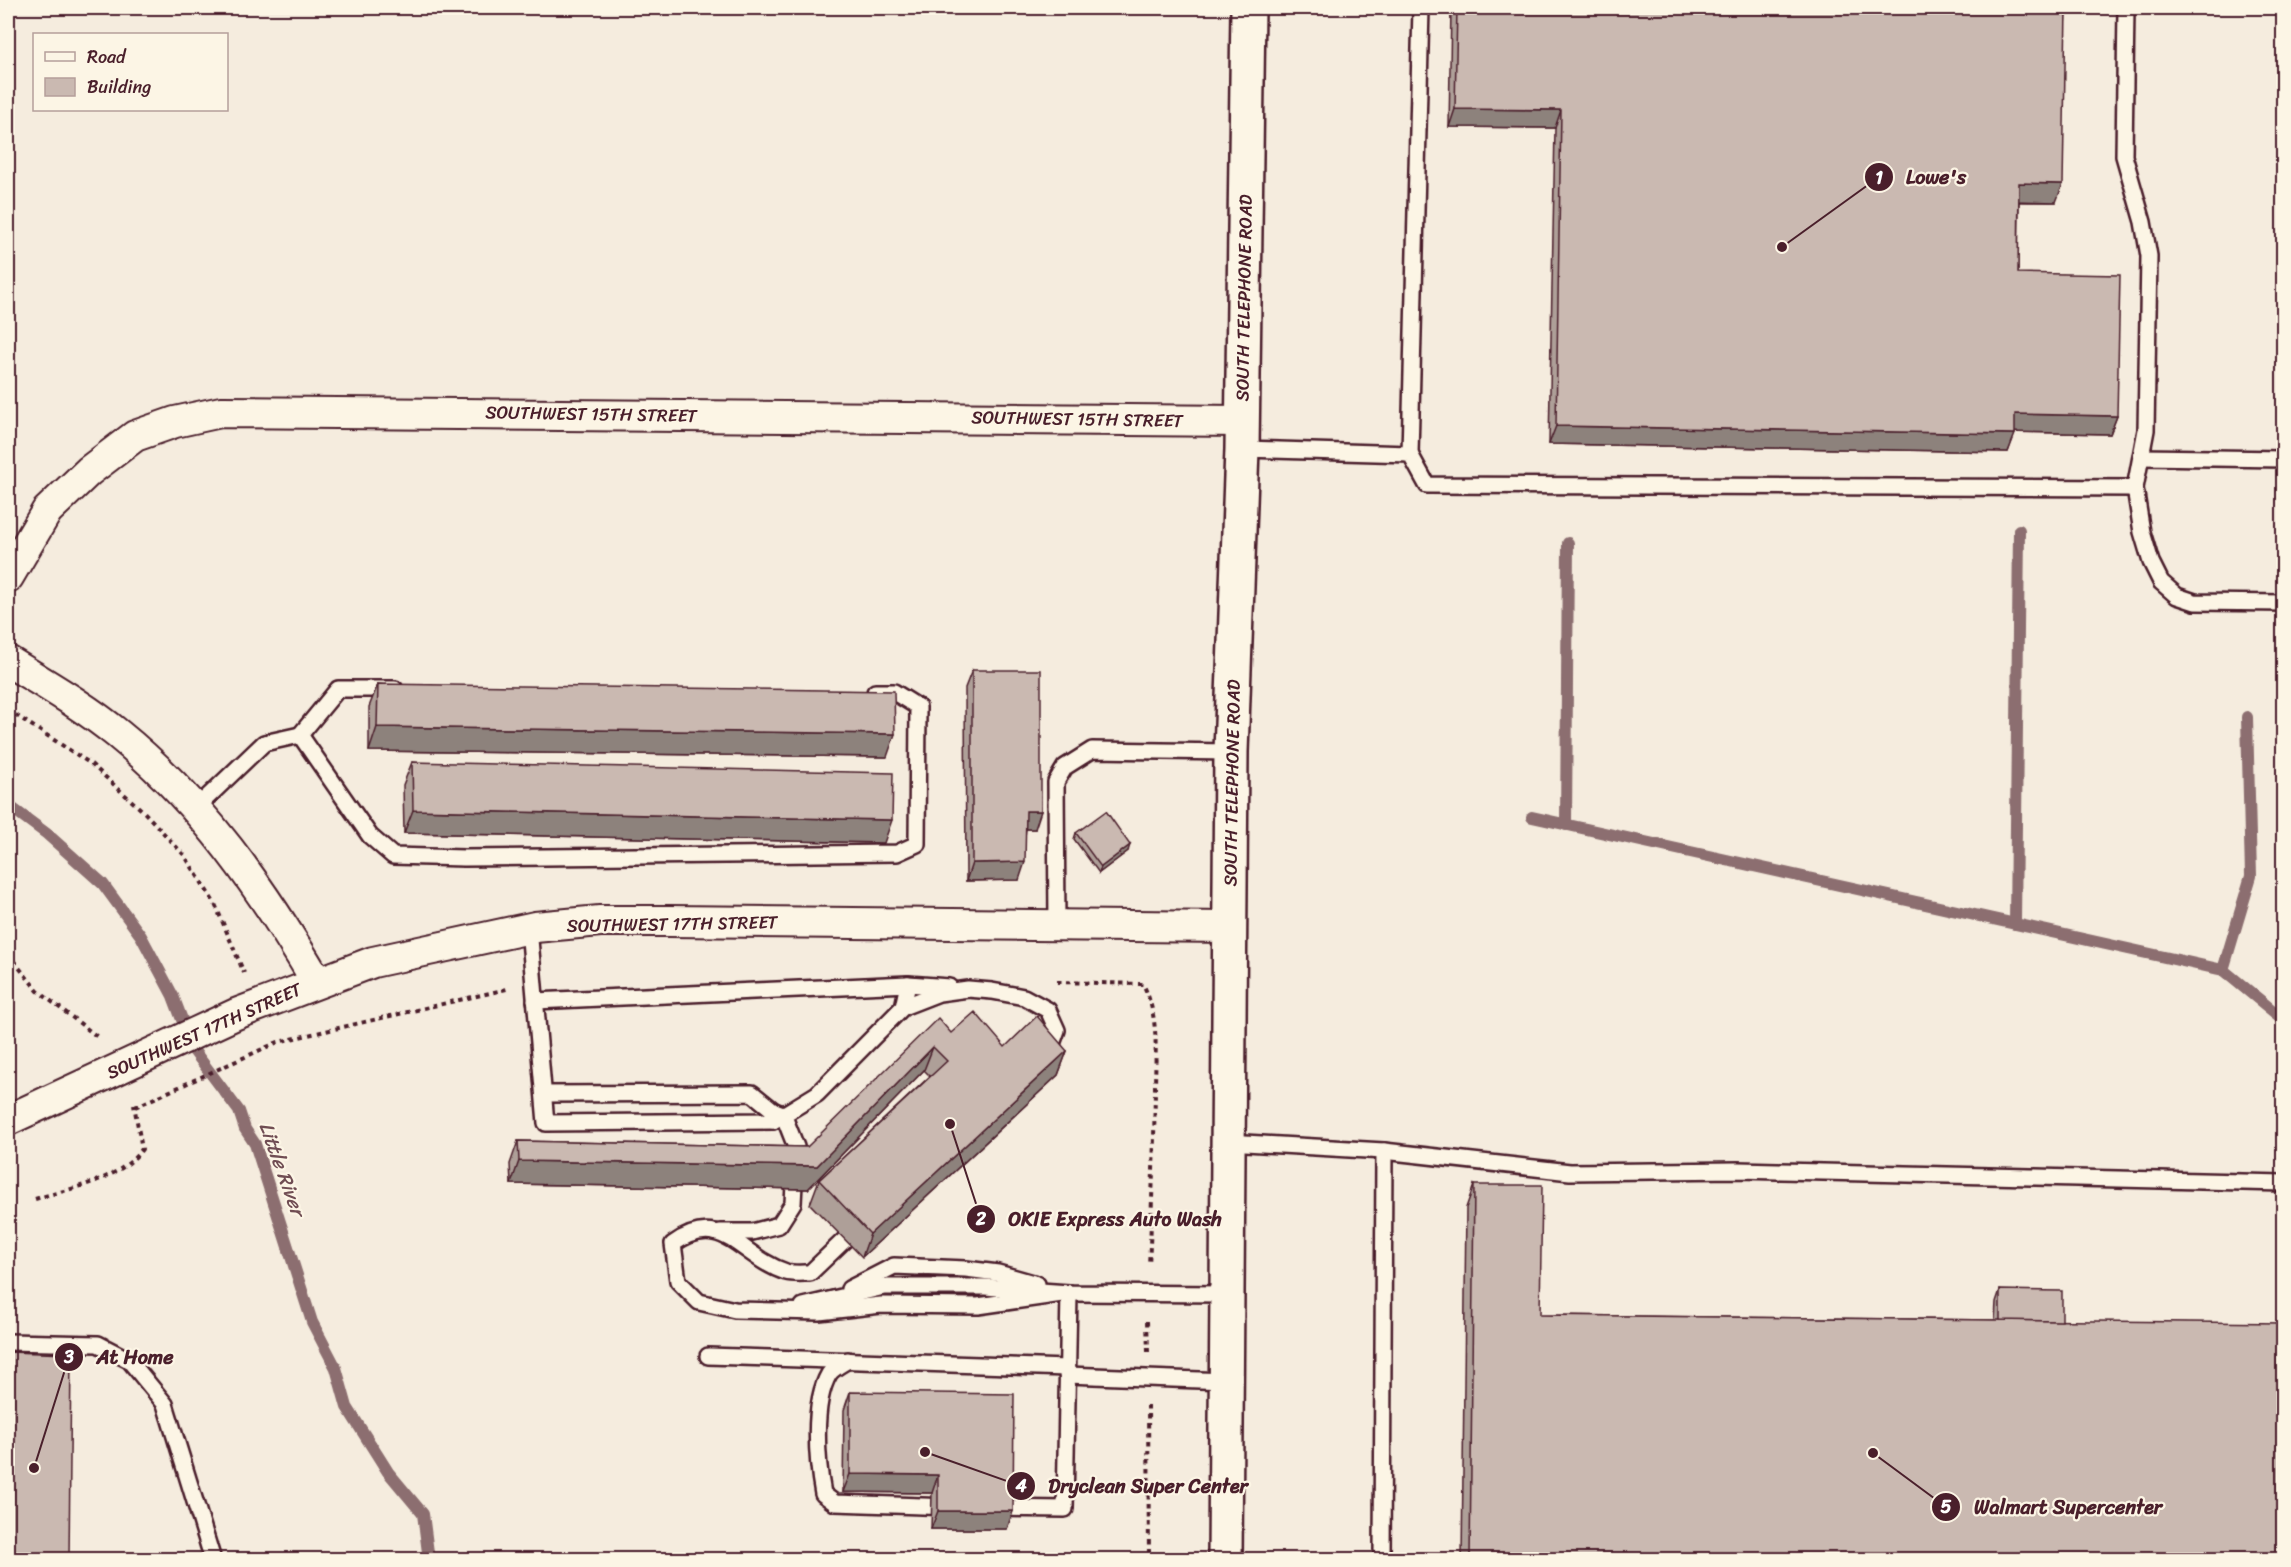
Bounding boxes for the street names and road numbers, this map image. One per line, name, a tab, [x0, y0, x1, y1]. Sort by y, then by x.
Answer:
street label: SOUTH TELEPHONE ROAD	[1226, 194, 1262, 402]
street label: SOUTHWEST 15TH STREET	[485, 396, 698, 432]
street label: SOUTHWEST 15TH STREET	[971, 401, 1184, 437]
street label: SOUTH TELEPHONE ROAD	[1214, 679, 1250, 887]
street label: SOUTHWEST 17TH STREET	[566, 906, 779, 942]
street label: SOUTHWEST 17TH STREET	[101, 973, 308, 1088]

